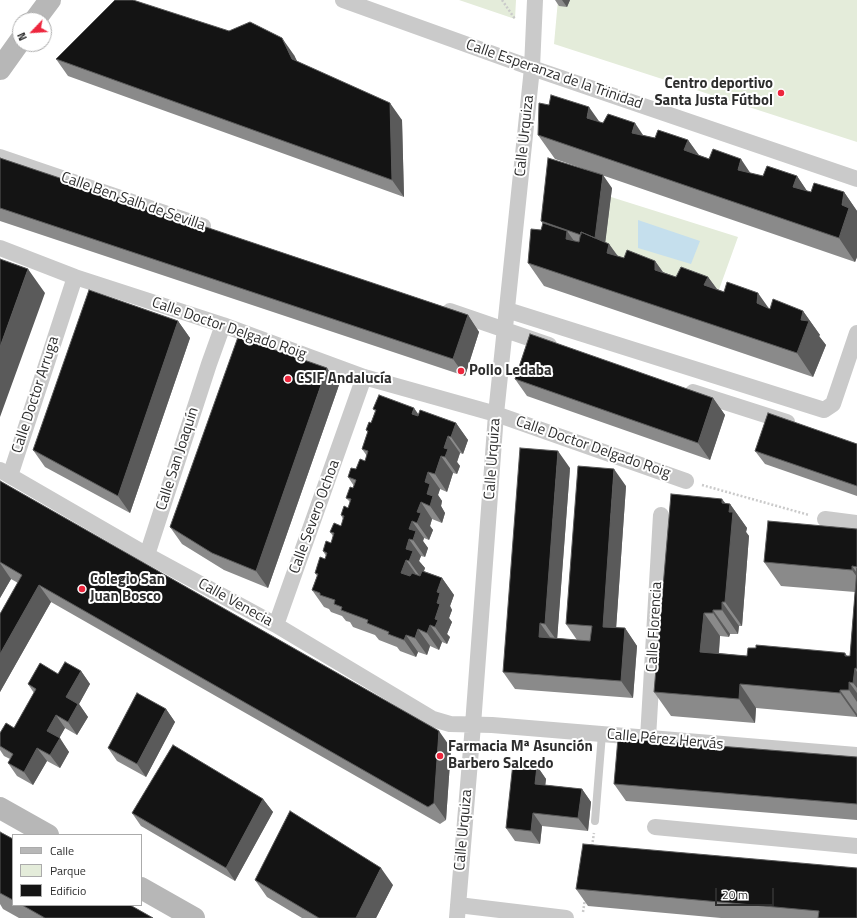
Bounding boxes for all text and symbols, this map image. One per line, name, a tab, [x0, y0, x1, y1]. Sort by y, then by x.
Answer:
north arrow	[12, 12, 52, 52]
text: N	[13, 30, 31, 43]
street label: Calle Esperanza de la Trinidad	[463, 36, 645, 114]
place label: Centro deportivo Santa Justa Fútbol	[654, 75, 773, 110]
marker: Centro deportivo Santa Justa Fútbol	[776, 88, 786, 98]
street label: Calle Urquiza	[512, 94, 538, 178]
street label: Calle Ben Salh de Sevilla	[58, 169, 208, 235]
street label: Calle Doctor Delgado Roig	[149, 294, 309, 364]
street label: Calle Doctor Arruga	[9, 334, 63, 456]
place label: Pollo Ledaba	[469, 362, 552, 380]
marker: Pollo Ledaba	[456, 366, 466, 376]
place label: CSIF Andalucía	[296, 370, 392, 388]
marker: CSIF Andalucía	[283, 374, 293, 384]
street label: Calle San Joaquín	[153, 405, 203, 513]
street label: Calle Doctor Delgado Roig	[513, 413, 673, 483]
street label: Calle Urquiza	[481, 418, 505, 500]
street label: Calle Severo Ochoa	[286, 458, 344, 576]
place label: Colegio San Juan Bosco	[90, 571, 165, 606]
street label: Calle Venecia	[195, 575, 275, 631]
street label: Calle Florencia	[644, 581, 666, 673]
marker: Colegio San Juan Bosco	[77, 584, 87, 594]
street label: Calle Pérez Hervás	[606, 726, 724, 754]
place label: Farmacia Mª Asunción Barbero Salcedo	[448, 738, 593, 773]
marker: Farmacia Mª Asunción Barbero Salcedo	[435, 751, 445, 761]
street label: Calle Urquiza	[451, 789, 477, 871]
legend	[12, 834, 142, 906]
text: Calle	[50, 841, 74, 860]
text: Parque	[50, 861, 86, 880]
scale bar	[717, 880, 776, 906]
text: Edificio	[50, 881, 86, 900]
text: 20 m	[722, 885, 748, 904]

